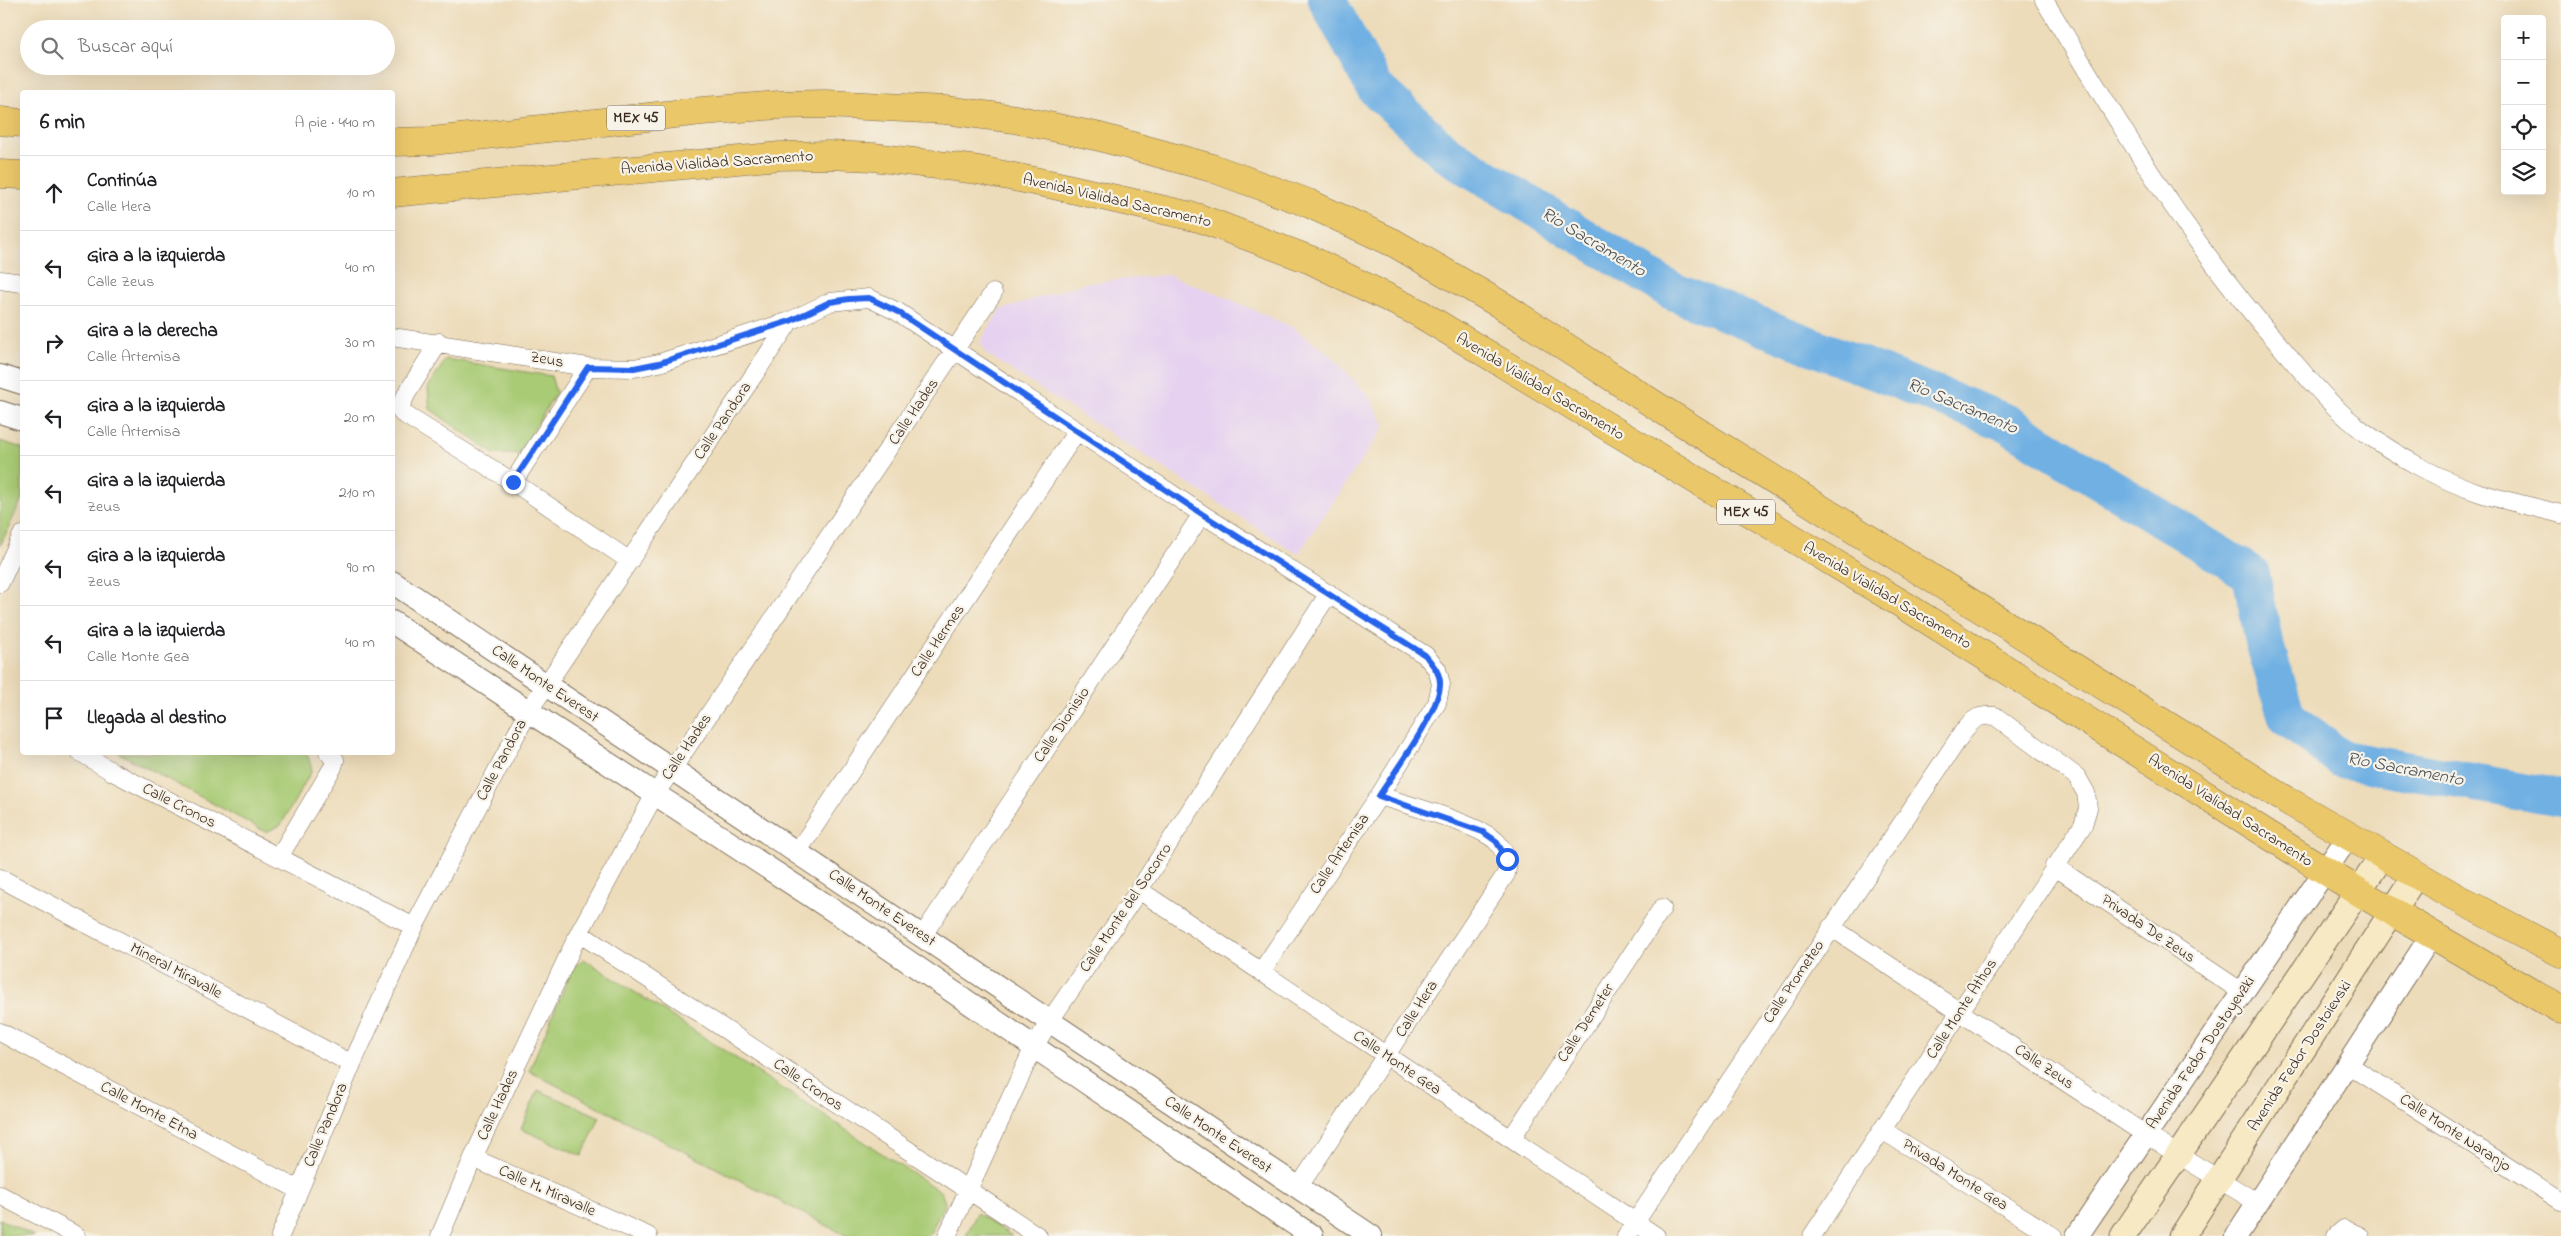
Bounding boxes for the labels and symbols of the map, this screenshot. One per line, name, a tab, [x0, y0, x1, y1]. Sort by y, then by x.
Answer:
road number: MEX 45	[607, 106, 665, 130]
street label: Avenida Vialidad Sacramento	[620, 144, 814, 182]
street label: Avenida Vialidad Sacramento	[1020, 168, 1214, 234]
water label: Rio Sacramento	[1536, 201, 1651, 285]
street label: Avenida Vialidad Sacramento	[1451, 327, 1629, 447]
street label: Zeus	[528, 345, 566, 375]
water label: Rio Sacramento	[1903, 372, 2022, 442]
street label: Calle Hades	[883, 374, 945, 450]
street label: Calle Pandora	[688, 377, 758, 465]
route end	[502, 471, 525, 494]
road number: MEX 45	[1717, 500, 1775, 524]
street label: Avenida Vialidad Sacramento	[1798, 536, 1976, 656]
street label: Calle Hermes	[905, 600, 971, 682]
street label: Calle Monte Everest	[486, 639, 604, 729]
street label: Calle Dionisio	[1028, 682, 1096, 768]
street label: Calle Hades	[656, 709, 718, 785]
street label: Calle Pandora	[470, 715, 534, 805]
water label: Rio Sacramento	[2345, 746, 2466, 794]
street label: Avenida Vialidad Sacramento	[2143, 748, 2317, 874]
street label: Calle Cronos	[138, 777, 220, 835]
street label: Calle Artemisa	[1304, 809, 1376, 899]
street label: Calle Monte del Socorro	[1074, 838, 1178, 978]
route start	[1496, 848, 1519, 871]
street label: Calle Monte Everest	[823, 863, 941, 953]
street label: Privada De Zeus	[2096, 889, 2200, 969]
street label: Calle Prometeo	[1757, 935, 1831, 1029]
street label: Mineral Miravalle	[126, 937, 227, 1006]
street label: Calle Monte Athos	[1920, 954, 2004, 1064]
street label: Avenida Fedor Dostoyevzki	[2141, 971, 2262, 1135]
street label: Calle Hera	[1389, 976, 1445, 1042]
street label: Avenida Fedor Dostoievski	[2242, 976, 2358, 1136]
street label: Calle Demeter	[1551, 979, 1621, 1067]
street label: Calle Monte Gea	[1348, 1024, 1446, 1102]
street label: Calle Zeus	[2009, 1038, 2079, 1096]
street label: Calle Cronos	[768, 1053, 848, 1117]
street label: Calle Hades	[471, 1065, 525, 1145]
street label: Calle Monte Etna	[96, 1075, 202, 1147]
street label: Calle Pandora	[297, 1079, 355, 1171]
street label: Calle Monte Naranjo	[2394, 1088, 2516, 1178]
street label: Calle Monte Everest	[1159, 1090, 1277, 1180]
street label: Privada Monte Gea	[1897, 1133, 2013, 1217]
street label: Calle M. Miravalle	[494, 1159, 600, 1224]

